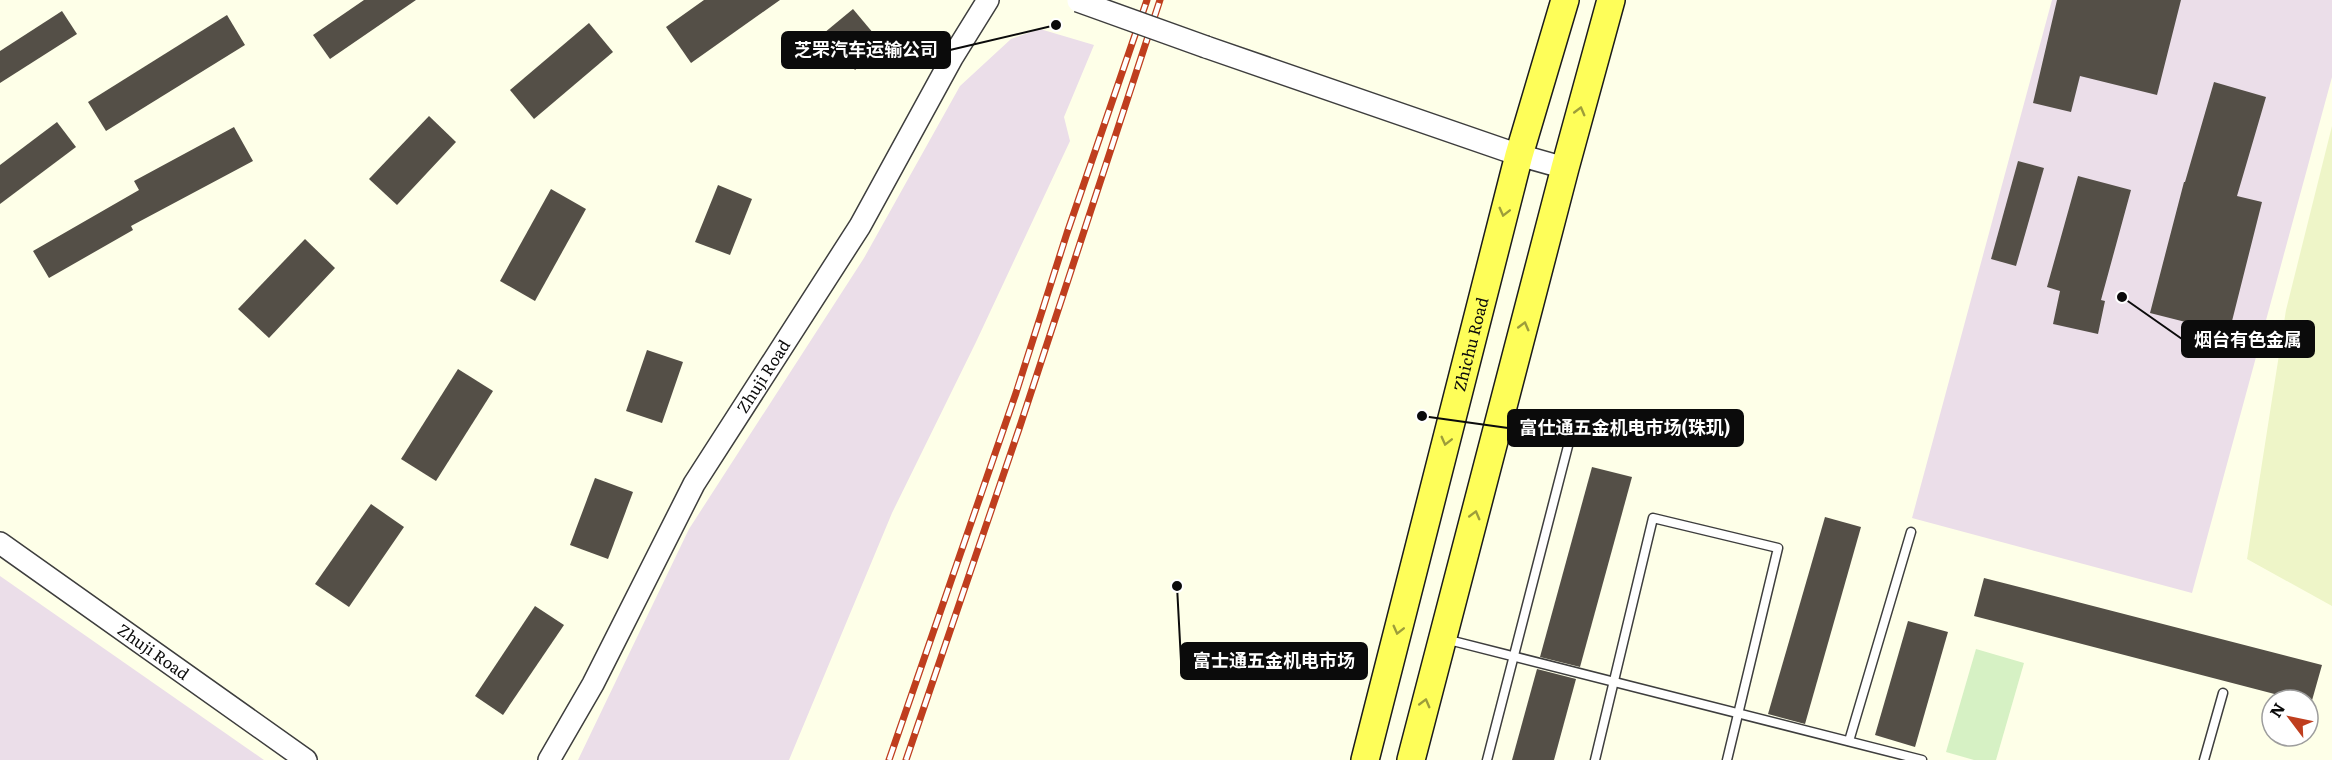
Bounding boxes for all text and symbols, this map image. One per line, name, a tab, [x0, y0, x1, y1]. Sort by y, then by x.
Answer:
callout: 芝罘汽车运输公司	[782, 32, 950, 68]
text: 芝罘汽车运输公司	[794, 35, 938, 62]
one-way arrow	[1573, 106, 1586, 116]
one-way arrow	[1499, 207, 1512, 217]
street label: Zhichu Road	[1446, 294, 1493, 394]
one-way arrow	[1516, 321, 1529, 331]
callout: 烟台有色金属	[2182, 321, 2314, 357]
text: 烟台有色金属	[2194, 325, 2302, 352]
street label: Zhuji Road	[730, 334, 795, 417]
callout: 富仕通五金机电市场(珠玑)	[1508, 410, 1743, 446]
text: 富仕通五金机电市场(珠玑)	[1520, 413, 1730, 440]
one-way arrow	[1440, 436, 1453, 446]
one-way arrow	[1467, 510, 1480, 520]
street label: Zhuji Road	[113, 617, 195, 685]
one-way arrow	[1392, 625, 1405, 635]
callout: 富士通五金机电市场	[1181, 643, 1367, 679]
text: 富士通五金机电市场	[1193, 646, 1355, 673]
north arrow	[2260, 688, 2320, 748]
text: N	[2263, 697, 2290, 722]
one-way arrow	[1418, 699, 1431, 709]

